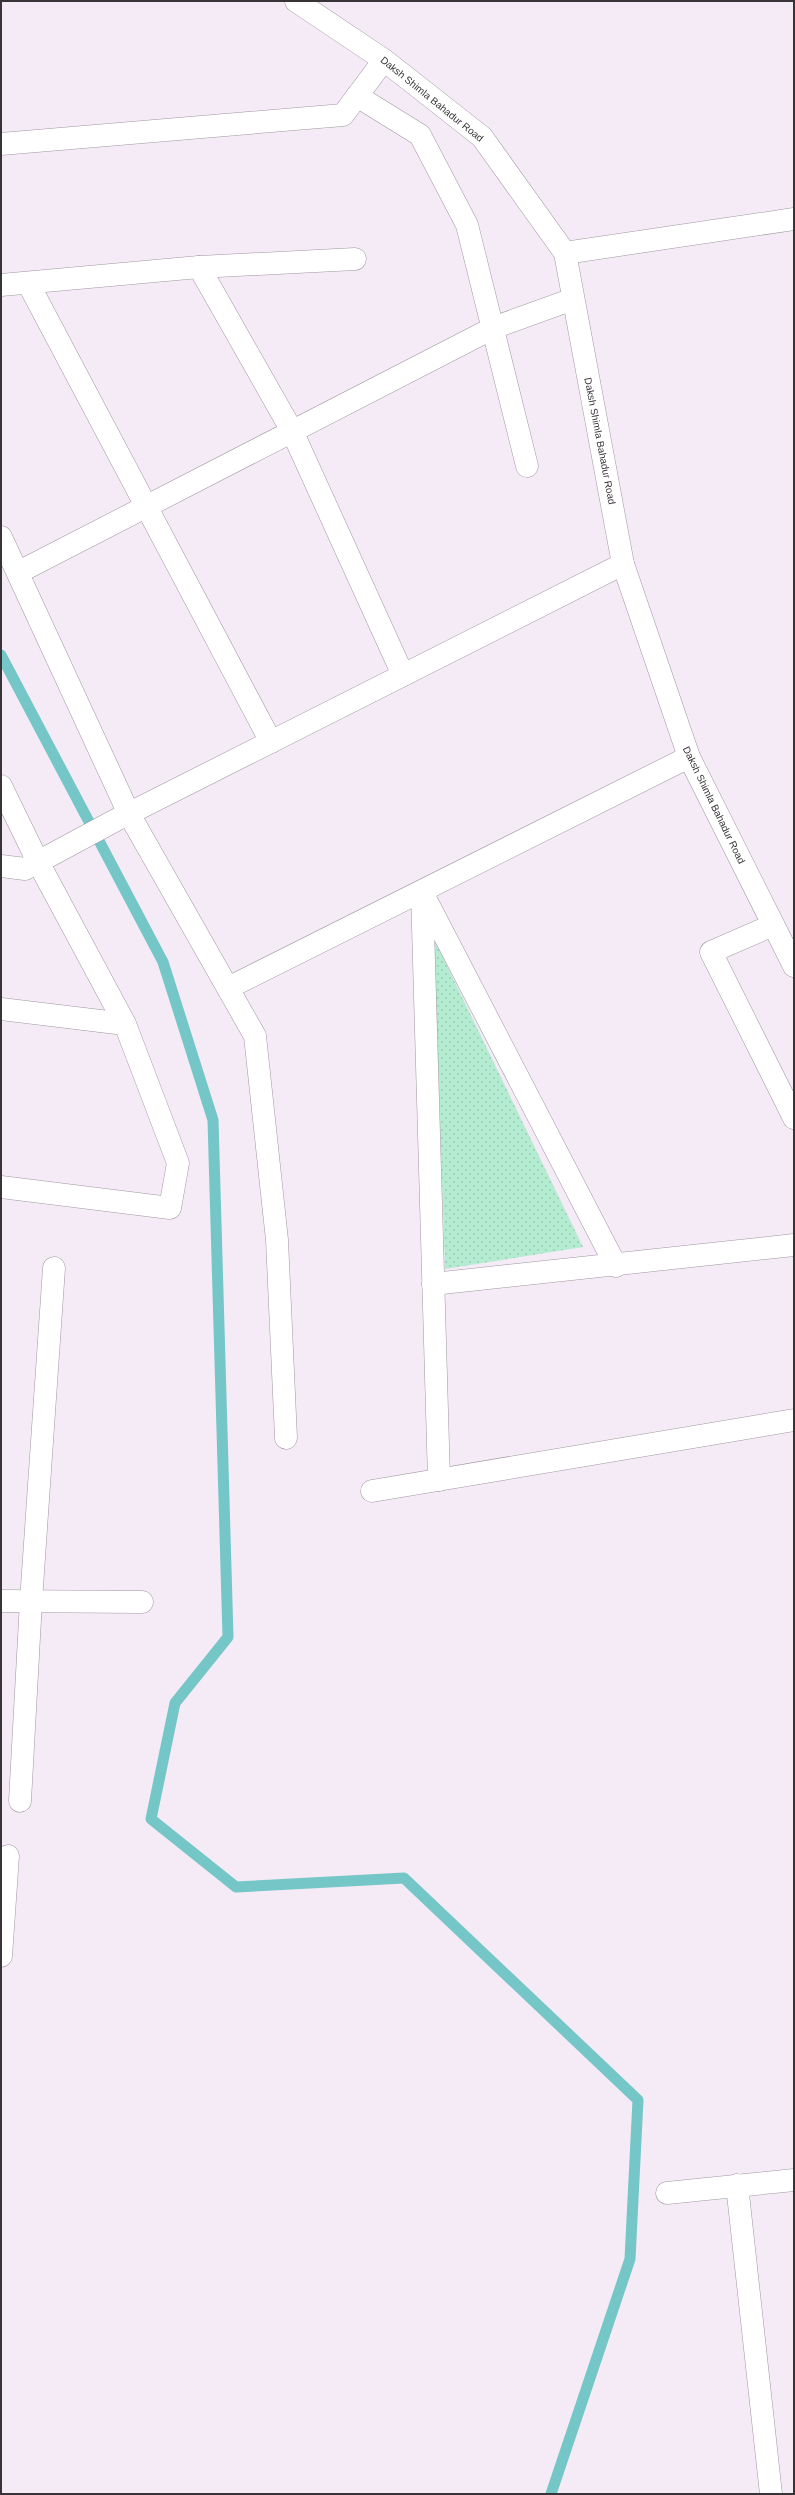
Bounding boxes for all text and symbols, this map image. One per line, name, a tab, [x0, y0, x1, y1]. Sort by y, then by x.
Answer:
street label: Daksh Shimla Bahadur Road	[378, 54, 486, 144]
street label: Daksh Shimla Bahadur Road	[582, 377, 618, 505]
street label: Daksh Shimla Bahadur Road	[681, 745, 747, 865]

